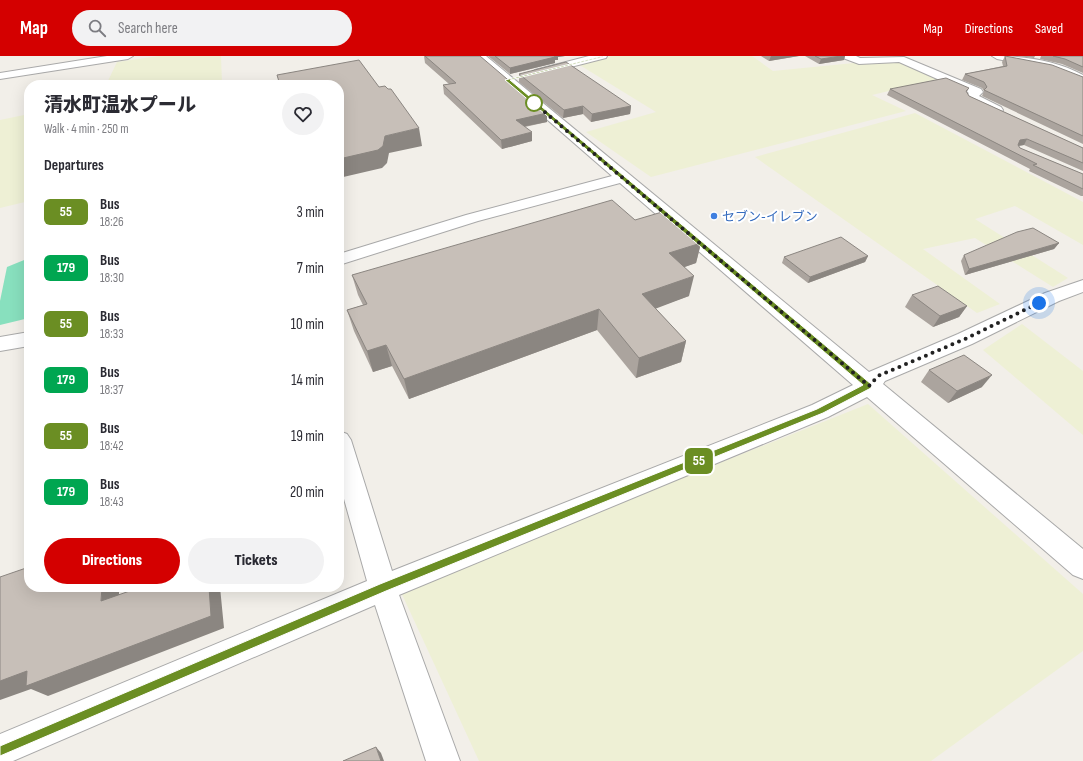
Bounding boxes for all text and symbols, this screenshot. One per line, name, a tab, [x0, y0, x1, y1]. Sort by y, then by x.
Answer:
search box	[72, 10, 352, 46]
text: Map	[20, 17, 48, 40]
icon: search	[86, 17, 108, 39]
text: Search here	[118, 19, 178, 38]
text: Map	[923, 20, 943, 37]
text: Directions	[965, 20, 1013, 37]
text: Saved	[1035, 20, 1063, 37]
button: heart	[282, 93, 324, 135]
text: 清水町温水プール	[44, 94, 196, 117]
unlabelled marker	[525, 94, 543, 112]
text: Walk · 4 min · 250 m	[44, 121, 129, 137]
text: Departures	[44, 156, 104, 175]
text: Bus	[100, 195, 119, 214]
text: 55	[60, 203, 72, 220]
text: 3 min	[296, 203, 324, 222]
place label: セブン-イレブン	[722, 209, 818, 225]
marker: セブン-イレブン	[709, 211, 719, 221]
text: 18:26	[100, 214, 124, 230]
text: Bus	[100, 251, 119, 270]
text: 179	[57, 259, 75, 276]
text: 7 min	[297, 259, 324, 278]
text: 18:30	[100, 270, 124, 286]
your location	[1029, 293, 1049, 313]
text: Bus	[100, 307, 119, 326]
text: 55	[60, 315, 72, 332]
text: 10 min	[291, 315, 324, 334]
text: 18:33	[100, 326, 124, 342]
text: Bus	[100, 363, 119, 382]
text: 179	[57, 371, 75, 388]
text: 14 min	[291, 371, 324, 390]
text: 18:37	[100, 382, 123, 398]
text: Bus	[100, 419, 119, 438]
text: 55	[60, 427, 72, 444]
text: 19 min	[291, 427, 324, 446]
text: 18:42	[100, 438, 124, 454]
line badge: 55	[681, 448, 717, 474]
text: 55	[693, 452, 705, 469]
text: Bus	[100, 475, 119, 494]
text: 179	[57, 483, 75, 500]
text: 20 min	[290, 483, 324, 502]
text: 18:43	[100, 494, 124, 510]
button: Directions	[44, 538, 180, 584]
button: Tickets	[188, 538, 324, 584]

